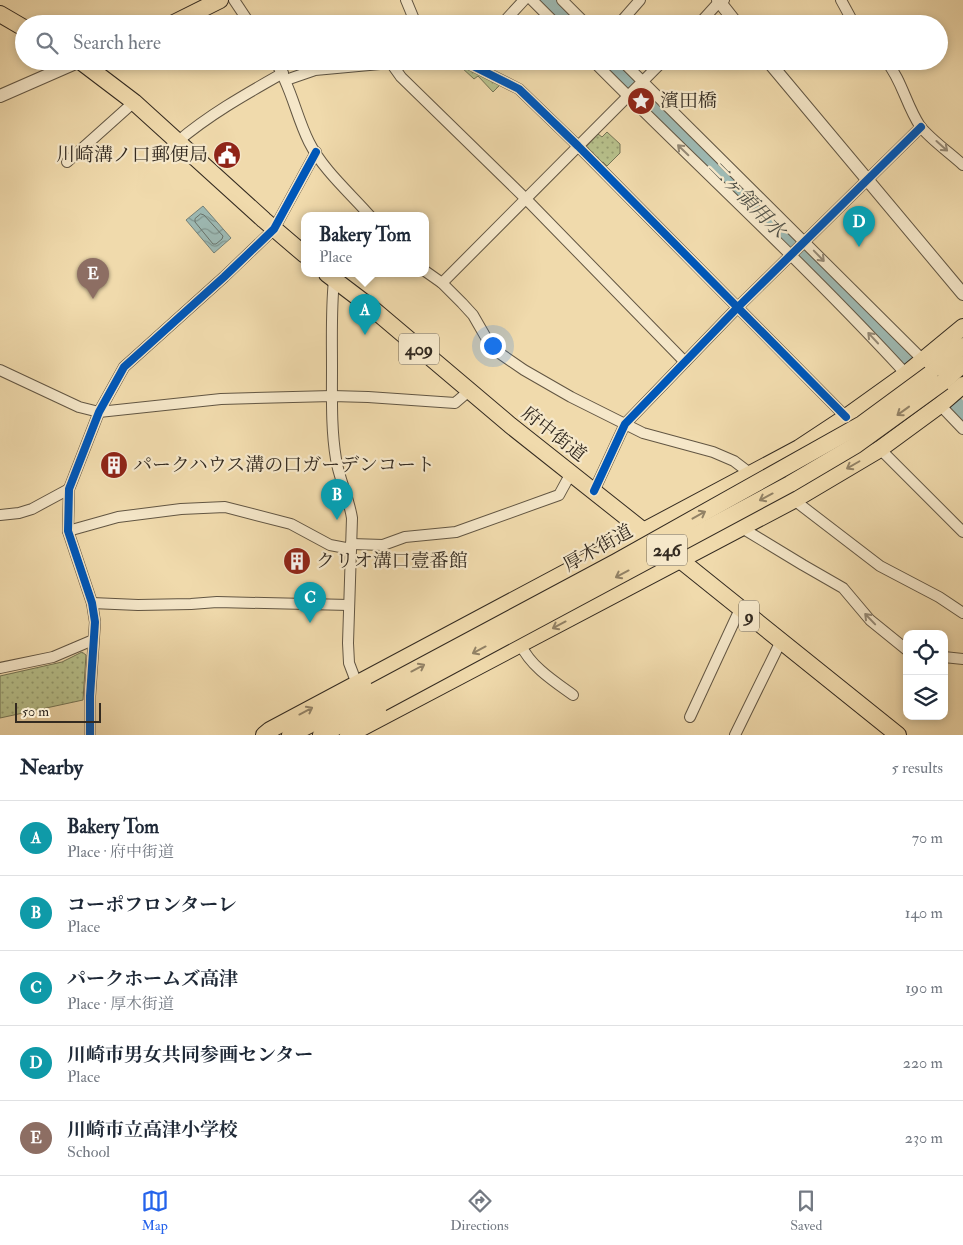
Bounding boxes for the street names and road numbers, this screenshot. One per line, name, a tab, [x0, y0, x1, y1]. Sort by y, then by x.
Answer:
road number: 409	[399, 334, 439, 364]
street label: 府中街道	[517, 401, 591, 467]
street label: 厚木街道	[559, 519, 637, 577]
road number: 246	[647, 534, 687, 566]
road number: 9	[739, 600, 759, 632]

